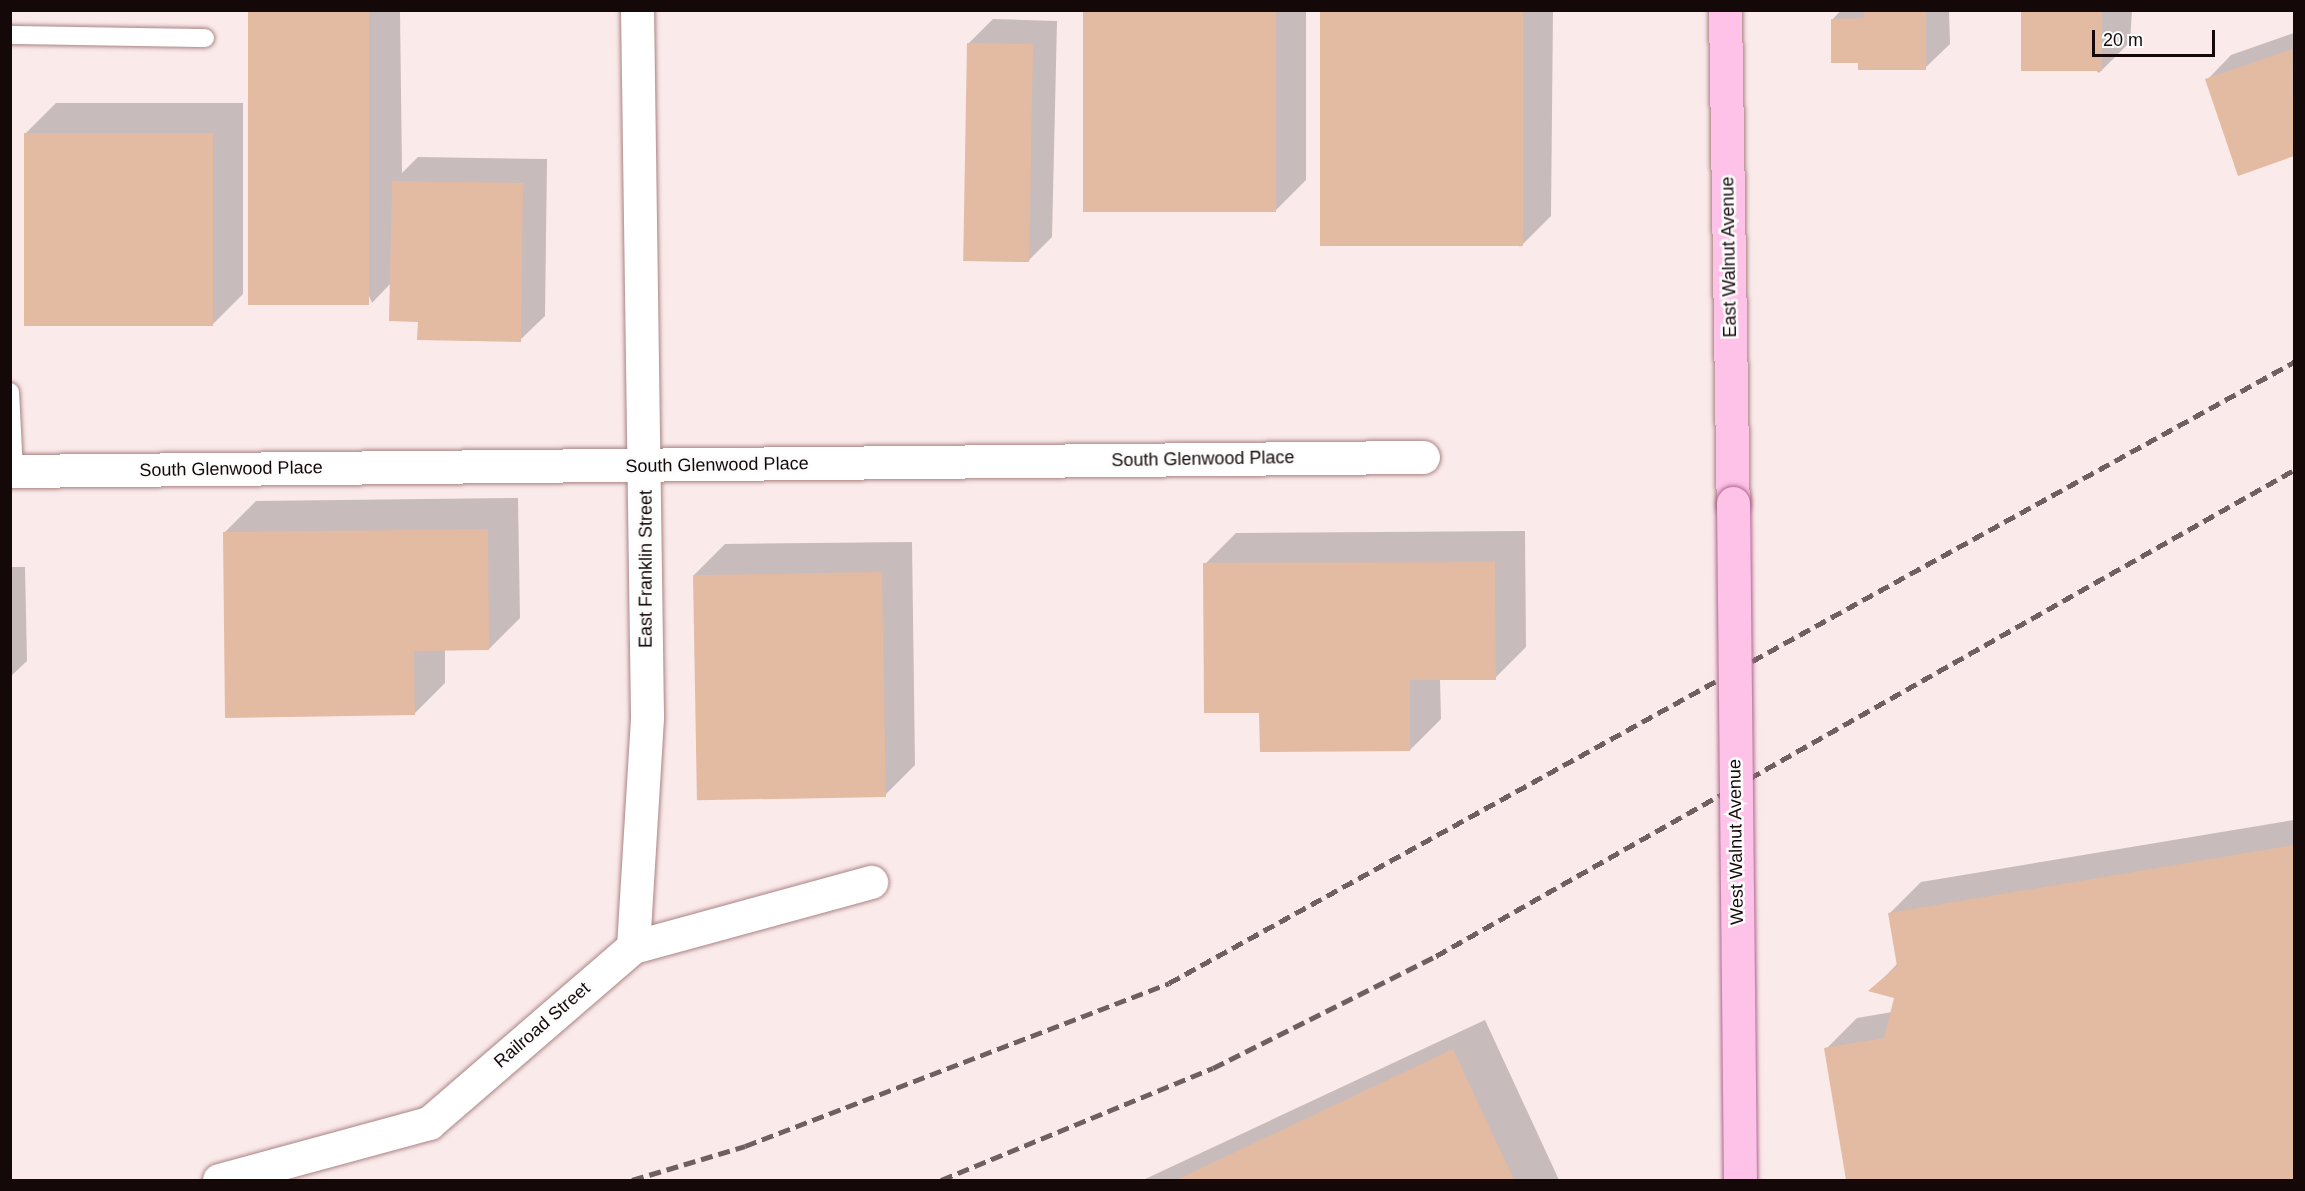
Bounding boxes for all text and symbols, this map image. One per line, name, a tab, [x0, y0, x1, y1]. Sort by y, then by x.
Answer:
scale bar	[2095, 18, 2218, 56]
text: 20 m	[2103, 30, 2143, 50]
street label: East Walnut Avenue	[1717, 176, 1741, 338]
street label: South Glenwood Place	[1111, 447, 1295, 471]
street label: South Glenwood Place	[625, 453, 809, 477]
street label: South Glenwood Place	[139, 457, 323, 481]
street label: East Franklin Street	[635, 490, 657, 648]
street label: West Walnut Avenue	[1724, 758, 1748, 926]
street label: Railroad Street	[490, 977, 594, 1073]

